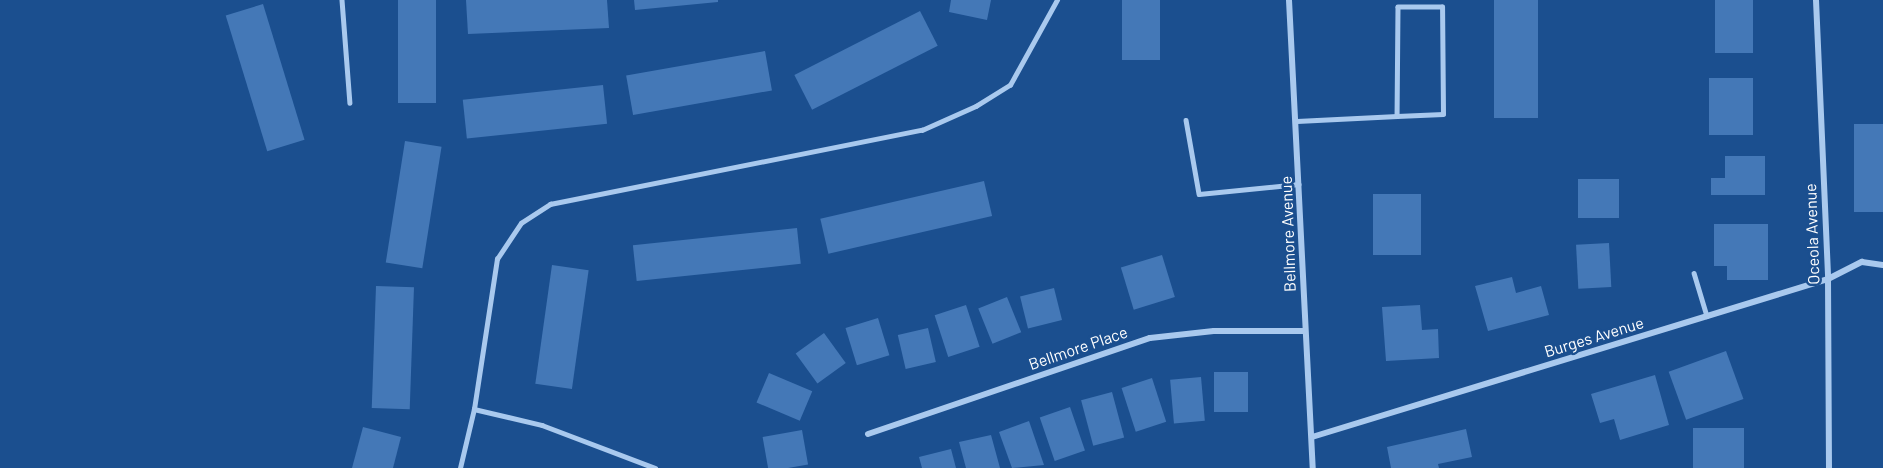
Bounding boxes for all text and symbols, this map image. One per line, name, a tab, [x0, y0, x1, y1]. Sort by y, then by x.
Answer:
street label: Bellmore Avenue	[1276, 176, 1300, 292]
street label: Oceola Avenue	[1801, 183, 1823, 285]
street label: Burges Avenue	[1542, 313, 1646, 361]
street label: Bellmore Place	[1026, 322, 1130, 374]

